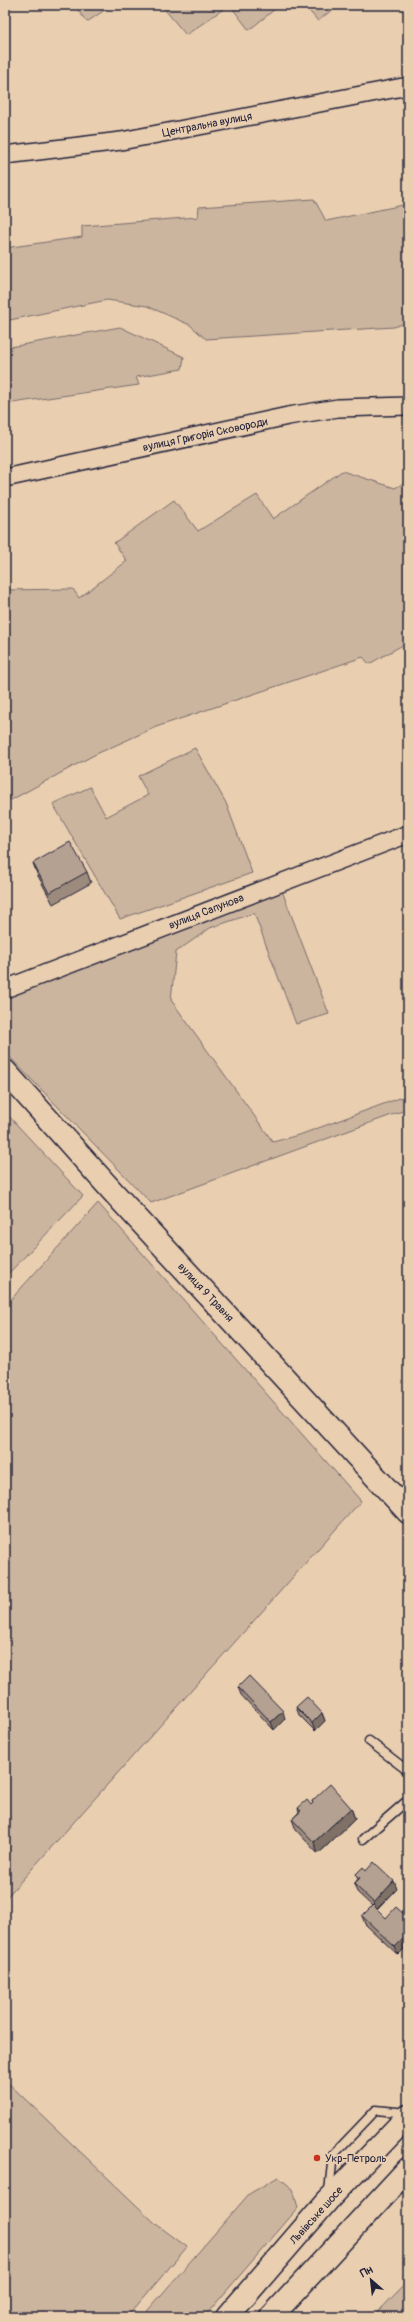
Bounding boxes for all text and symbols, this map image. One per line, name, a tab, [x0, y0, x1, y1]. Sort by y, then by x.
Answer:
street label: Центральна вулиця	[161, 109, 253, 140]
street label: вулиця Григорія Сковороди	[142, 415, 269, 454]
street label: вулиця Сапунова	[167, 891, 246, 932]
street label: вулиця 9 Травня	[175, 1260, 236, 1324]
place label: Укр-Петроль	[325, 2152, 387, 2165]
marker: Укр-Петроль	[312, 2153, 322, 2163]
street label: Львівське шосе	[286, 2183, 346, 2248]
north arrow	[351, 2260, 391, 2300]
text: Пн	[358, 2263, 375, 2280]

